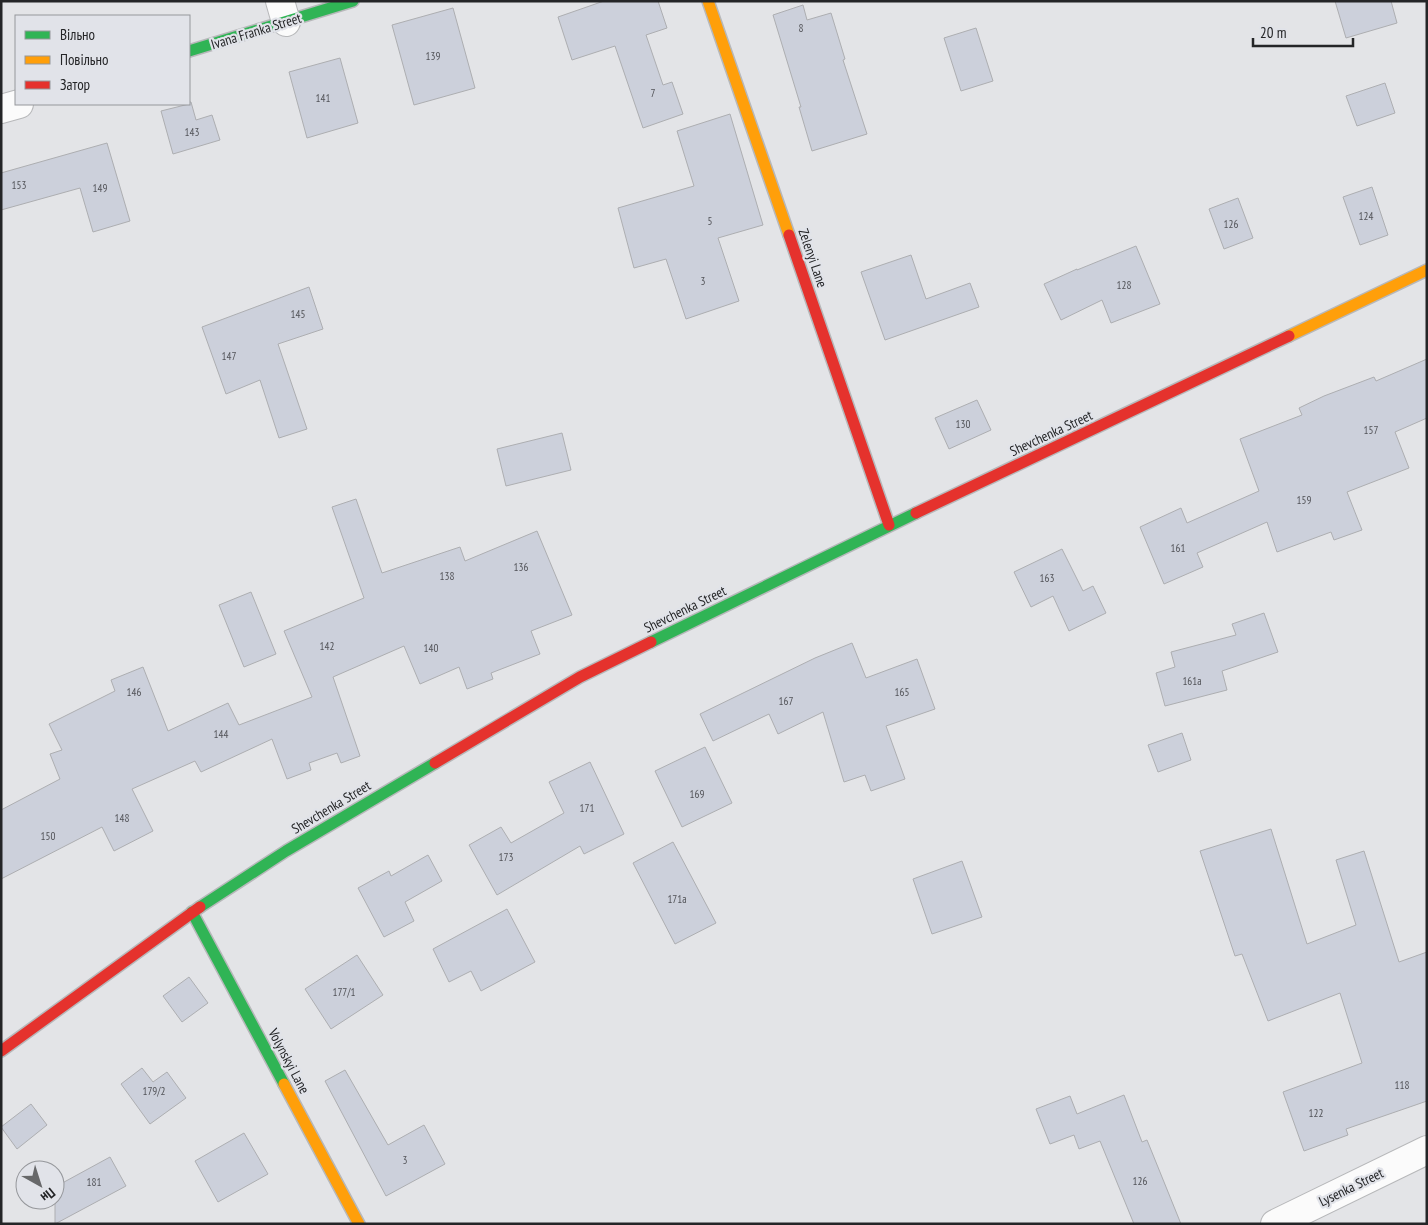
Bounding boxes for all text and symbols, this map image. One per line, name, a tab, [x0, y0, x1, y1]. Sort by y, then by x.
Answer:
street label: Ivana Franka Street	[209, 9, 303, 53]
legend	[15, 15, 190, 105]
scale bar	[1253, 15, 1353, 47]
house number: 8	[799, 21, 804, 35]
text: 20 m	[1260, 23, 1286, 42]
text: Вільно	[60, 25, 95, 44]
house number: 139	[426, 49, 440, 63]
text: Повільно	[60, 50, 108, 69]
text: Затор	[60, 75, 90, 94]
house number: 7	[651, 86, 656, 100]
house number: 141	[316, 91, 330, 105]
house number: 143	[185, 125, 199, 139]
house number: 153	[12, 178, 26, 192]
house number: 149	[93, 181, 107, 195]
house number: 124	[1359, 209, 1373, 223]
house number: 5	[708, 214, 713, 228]
house number: 126	[1224, 217, 1238, 231]
street label: Zelenyi Lane	[795, 226, 832, 290]
house number: 3	[701, 274, 706, 288]
house number: 128	[1117, 278, 1131, 292]
house number: 145	[291, 307, 305, 321]
house number: 147	[222, 349, 236, 363]
street label: Shevchenka Street	[1007, 406, 1095, 460]
house number: 130	[956, 417, 970, 431]
house number: 157	[1364, 423, 1378, 437]
house number: 159	[1297, 493, 1311, 507]
house number: 161	[1171, 541, 1185, 555]
house number: 136	[514, 560, 528, 574]
house number: 138	[440, 569, 454, 583]
house number: 163	[1040, 571, 1054, 585]
street label: Shevchenka Street	[641, 581, 729, 637]
house number: 142	[320, 639, 334, 653]
house number: 140	[424, 641, 438, 655]
house number: 161а	[1182, 674, 1202, 688]
house number: 146	[127, 685, 141, 699]
house number: 165	[895, 685, 909, 699]
house number: 167	[779, 694, 793, 708]
house number: 144	[214, 727, 228, 741]
street label: Shevchenka Street	[288, 776, 374, 838]
house number: 169	[690, 787, 704, 801]
house number: 171	[580, 801, 594, 815]
house number: 148	[115, 811, 129, 825]
house number: 150	[41, 829, 55, 843]
house number: 173	[499, 850, 513, 864]
house number: 171а	[667, 892, 687, 906]
house number: 177/1	[332, 985, 356, 999]
street label: Volynskyi Lane	[264, 1025, 314, 1097]
house number: 118	[1395, 1078, 1409, 1092]
house number: 179/2	[142, 1084, 166, 1098]
house number: 122	[1309, 1106, 1323, 1120]
house number: 3	[403, 1153, 408, 1167]
north arrow	[15, 1160, 65, 1210]
street label: Lysenka Street	[1316, 1164, 1386, 1210]
house number: 126	[1133, 1174, 1147, 1188]
house number: 181	[87, 1175, 101, 1189]
text: Пн	[37, 1184, 59, 1206]

